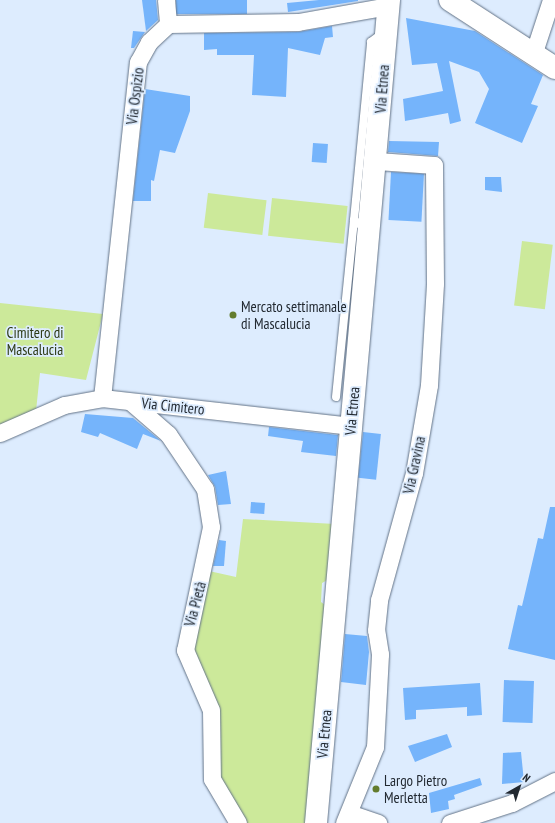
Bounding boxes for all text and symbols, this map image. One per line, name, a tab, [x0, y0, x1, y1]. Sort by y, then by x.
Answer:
street label: Via Etnea	[371, 64, 393, 114]
street label: Via Ospizio	[123, 66, 147, 126]
place label: Mercato settimanale di Mascalucia	[241, 297, 347, 332]
marker: Mercato settimanale di Mascalucia	[228, 310, 238, 320]
park label: Cimitero di Mascalucia	[7, 323, 63, 358]
street label: Via Etnea	[341, 386, 363, 436]
street label: Via Cimitero	[141, 394, 205, 418]
street label: Via Gravina	[399, 435, 429, 495]
street label: Via Pietà	[180, 580, 210, 628]
street label: Via Etnea	[313, 709, 335, 759]
north arrow	[499, 767, 539, 807]
text: N	[520, 770, 533, 785]
place label: Largo Pietro Merletta	[384, 771, 447, 806]
marker: Largo Pietro Merletta	[371, 784, 381, 794]

